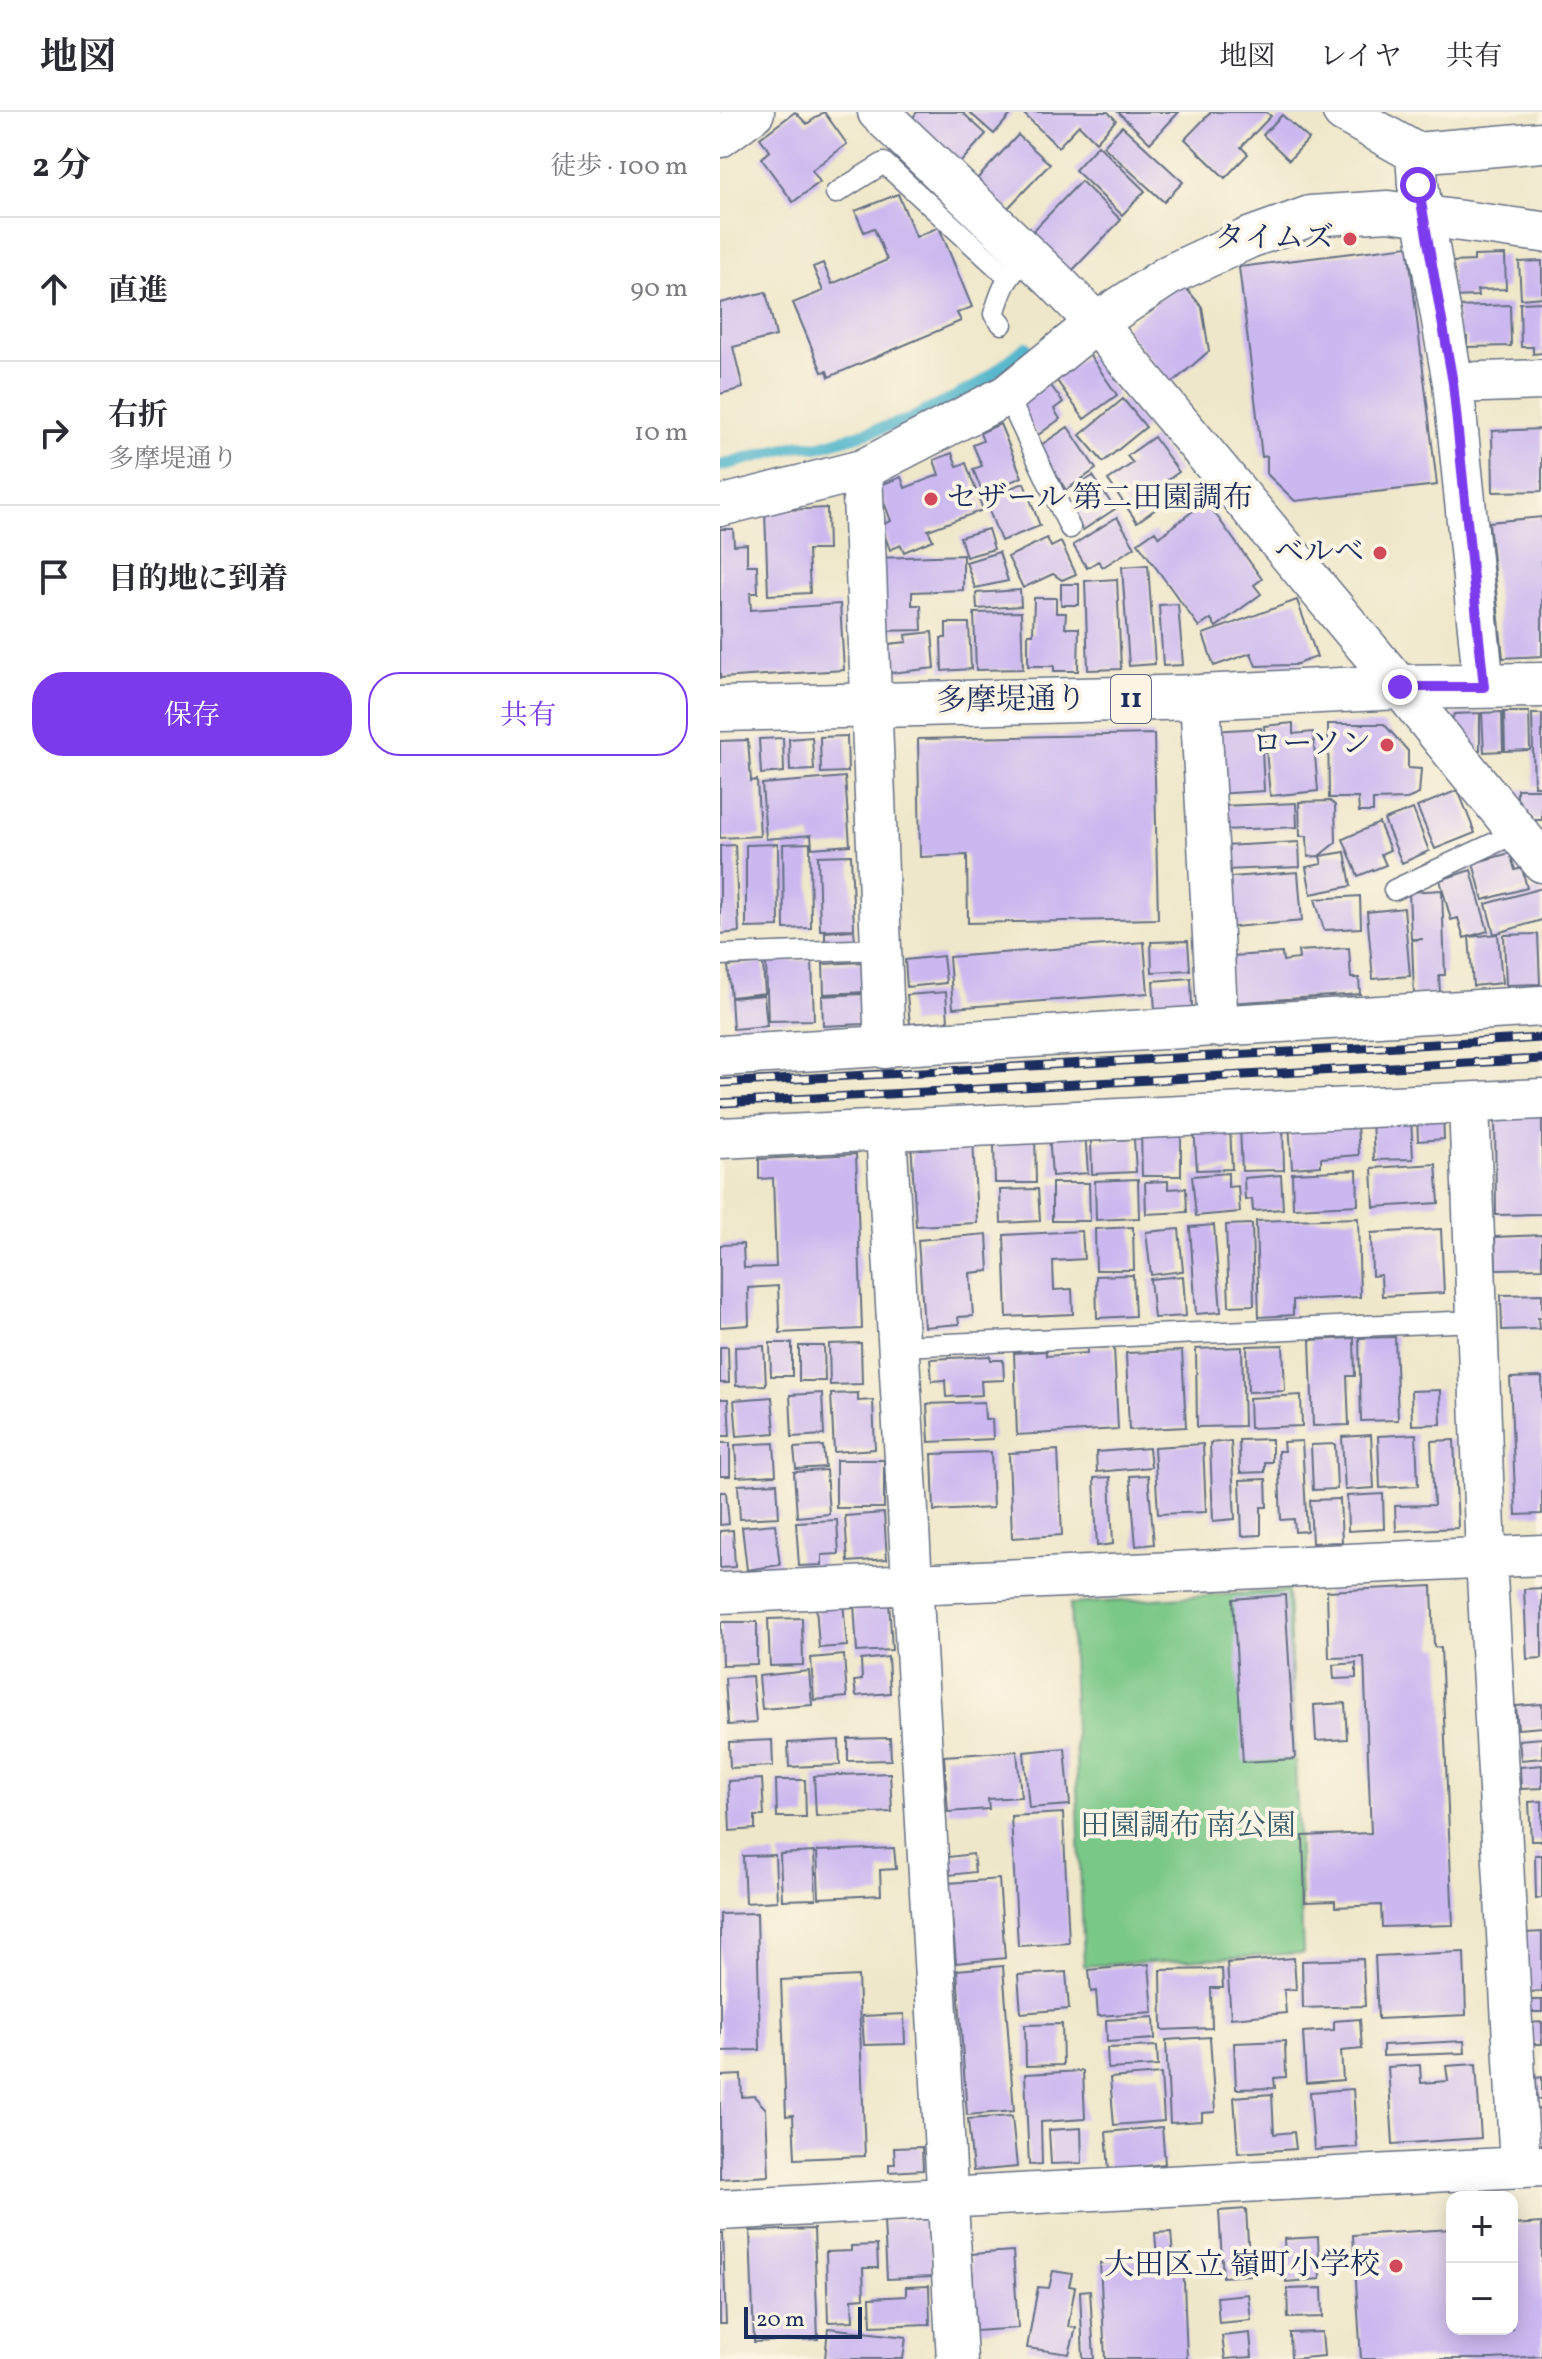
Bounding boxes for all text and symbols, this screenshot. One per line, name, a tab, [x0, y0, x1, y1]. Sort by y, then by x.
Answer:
text: 地図	[40, 33, 116, 86]
text: 地図	[1219, 38, 1275, 77]
text: レイヤ	[1319, 38, 1402, 77]
text: 共有	[1446, 38, 1502, 77]
text: 2 分	[32, 144, 90, 191]
text: 徒歩 · 100 m	[550, 149, 688, 185]
route start	[1400, 167, 1436, 203]
place label: タイムズ	[1215, 218, 1334, 260]
marker: タイムズ	[1341, 230, 1359, 248]
icon: ahead	[32, 267, 76, 311]
text: 直進	[108, 271, 168, 313]
text: 90 m	[630, 271, 688, 307]
text: 右折	[108, 395, 168, 437]
icon: right	[32, 411, 76, 455]
text: 10 m	[634, 415, 688, 451]
text: 多摩堤通り	[108, 442, 238, 478]
place label: セザール 第二田園調布	[947, 478, 1252, 520]
marker: セザール 第二田園調布	[922, 490, 940, 508]
place label: ベルベ	[1274, 532, 1364, 574]
marker: ベルベ	[1371, 544, 1389, 562]
icon: arrive	[32, 555, 76, 599]
text: 目的地に到着	[108, 559, 288, 601]
route end	[1382, 669, 1418, 705]
button: 保存	[32, 672, 352, 756]
button: 共有	[368, 672, 688, 756]
road number: 11	[1111, 675, 1151, 723]
street label: 多摩堤通り	[936, 679, 1086, 723]
place label: ローソン	[1252, 724, 1371, 766]
marker: ローソン	[1378, 736, 1396, 754]
park label: 田園調布 南公園	[1080, 1806, 1296, 1848]
map controls	[1446, 2191, 1518, 2335]
button: +	[1446, 2191, 1518, 2263]
place label: 大田区立 嶺町小学校	[1104, 2245, 1380, 2287]
marker: 大田区立 嶺町小学校	[1387, 2257, 1405, 2275]
button: −	[1446, 2263, 1518, 2335]
scale bar	[744, 2303, 862, 2339]
text: 20 m	[756, 2305, 805, 2336]

